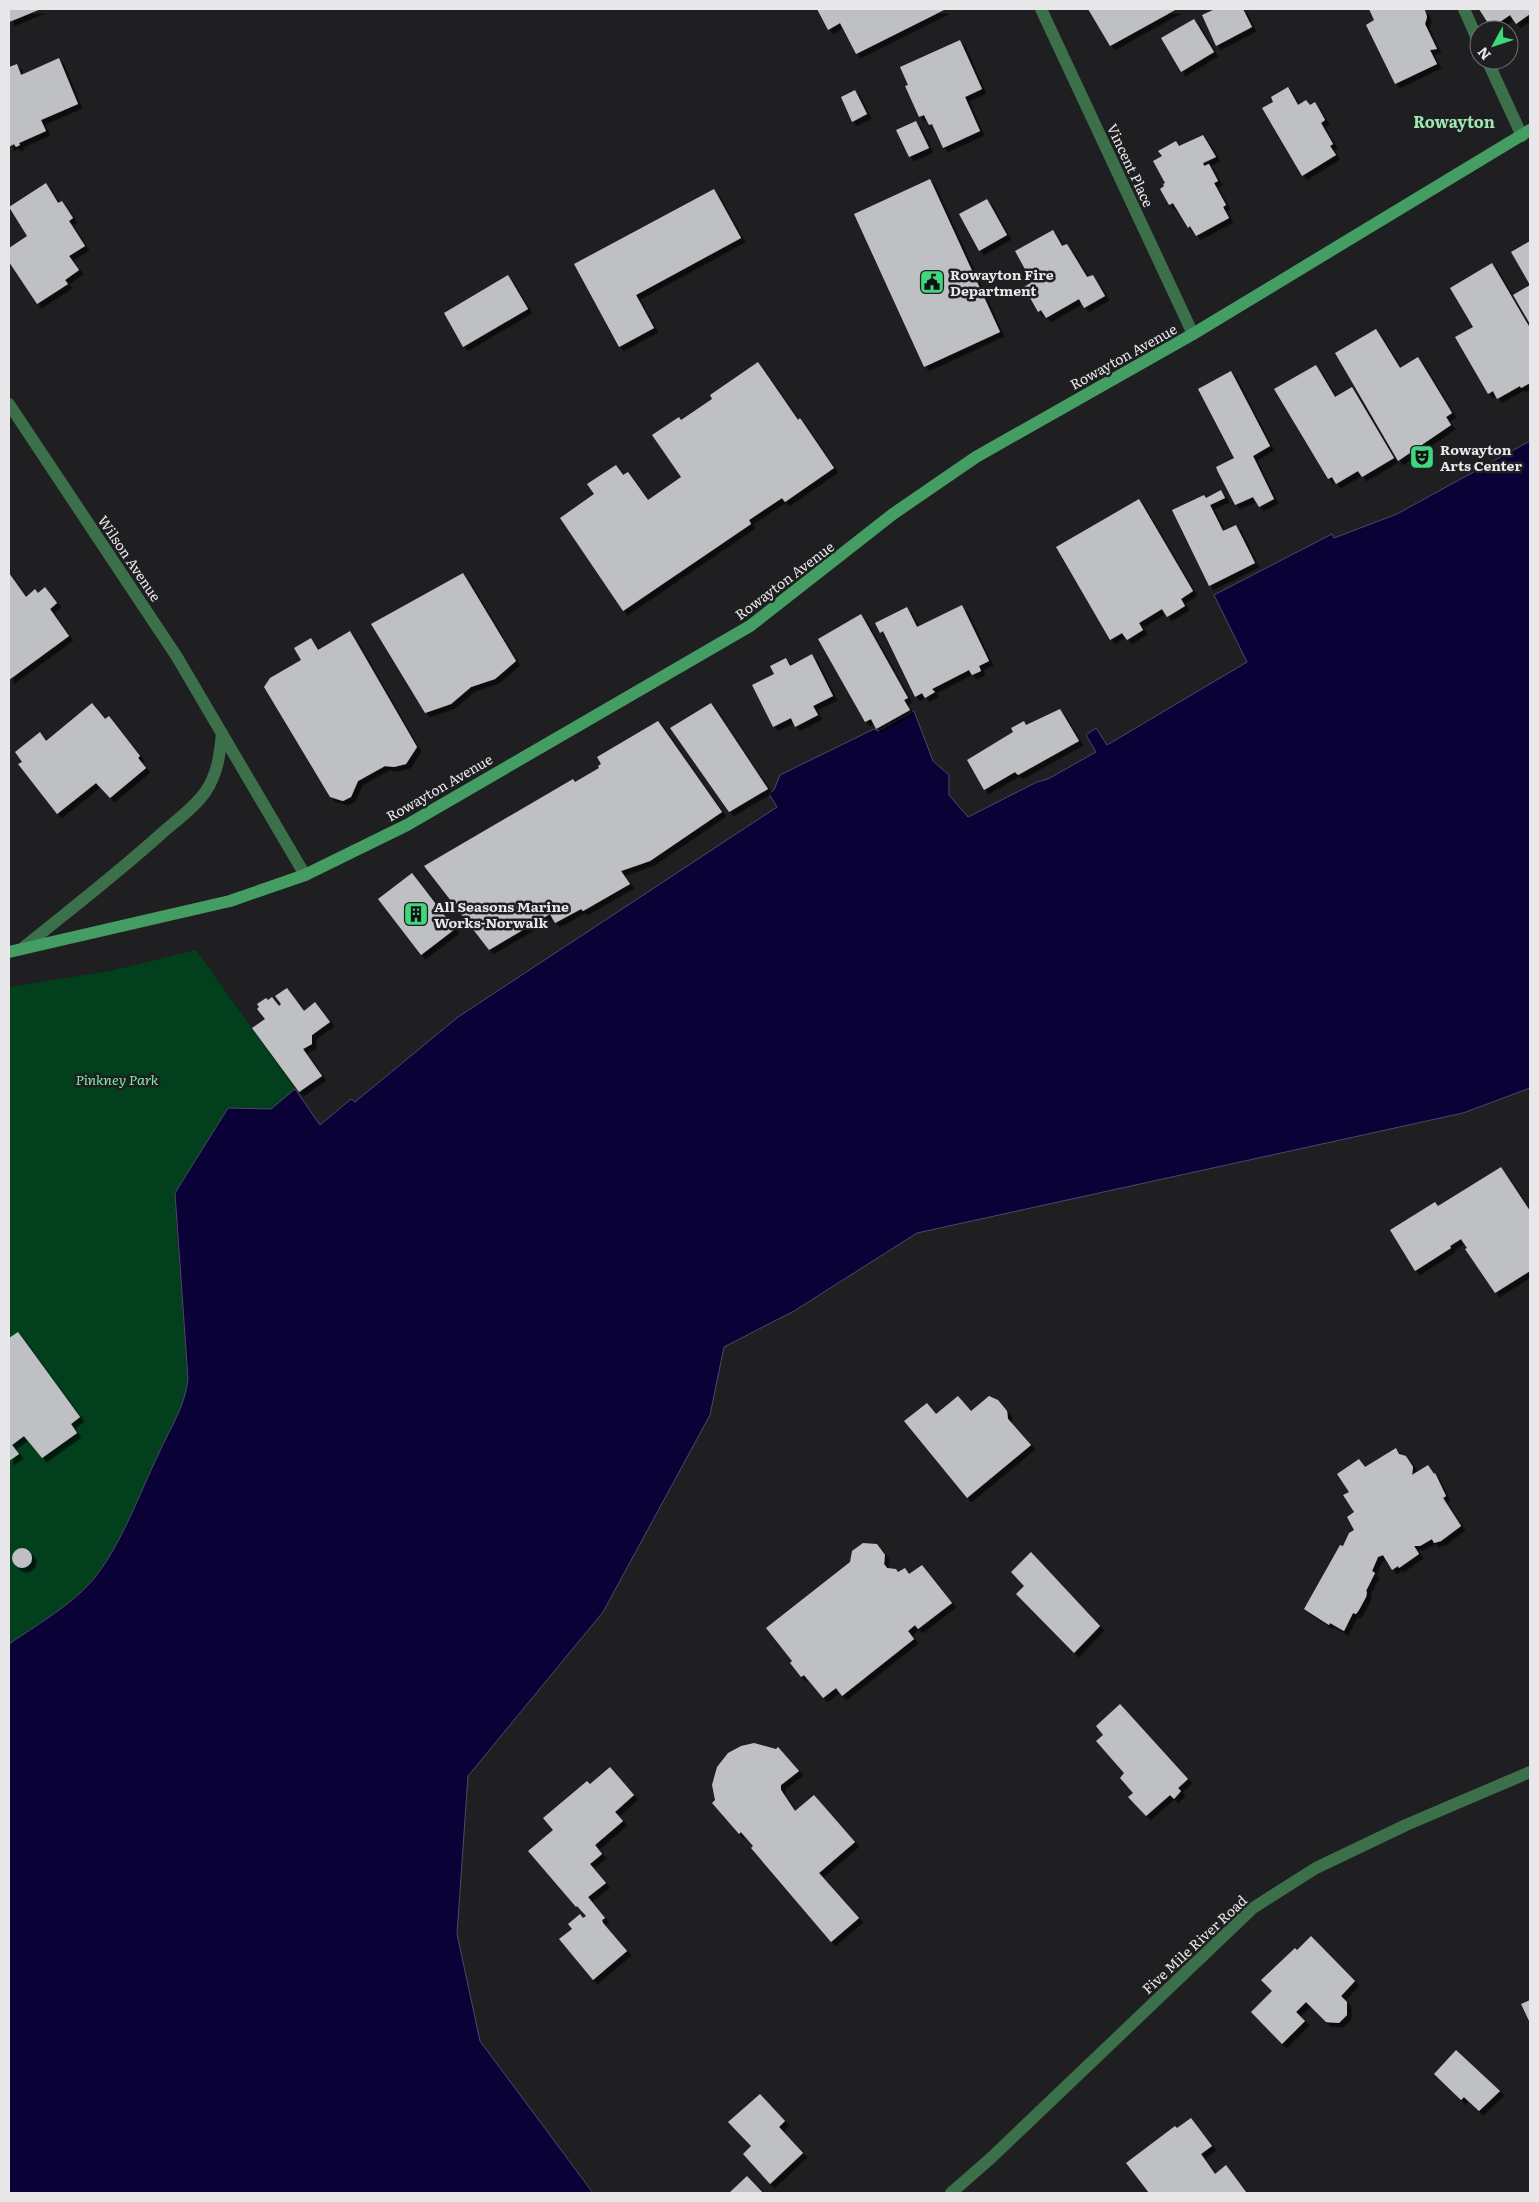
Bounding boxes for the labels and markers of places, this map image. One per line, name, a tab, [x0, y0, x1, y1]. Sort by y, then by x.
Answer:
place label: Rowayton Fire Department	[950, 264, 1054, 300]
public building icon: Rowayton Fire Department	[919, 269, 945, 295]
place label: Rowayton Arts Center	[1440, 439, 1522, 475]
theatre icon: Rowayton Arts Center	[1409, 444, 1435, 470]
place label: All Seasons Marine Works-Norwalk	[434, 896, 569, 932]
building icon: All Seasons Marine Works-Norwalk	[403, 901, 429, 927]

